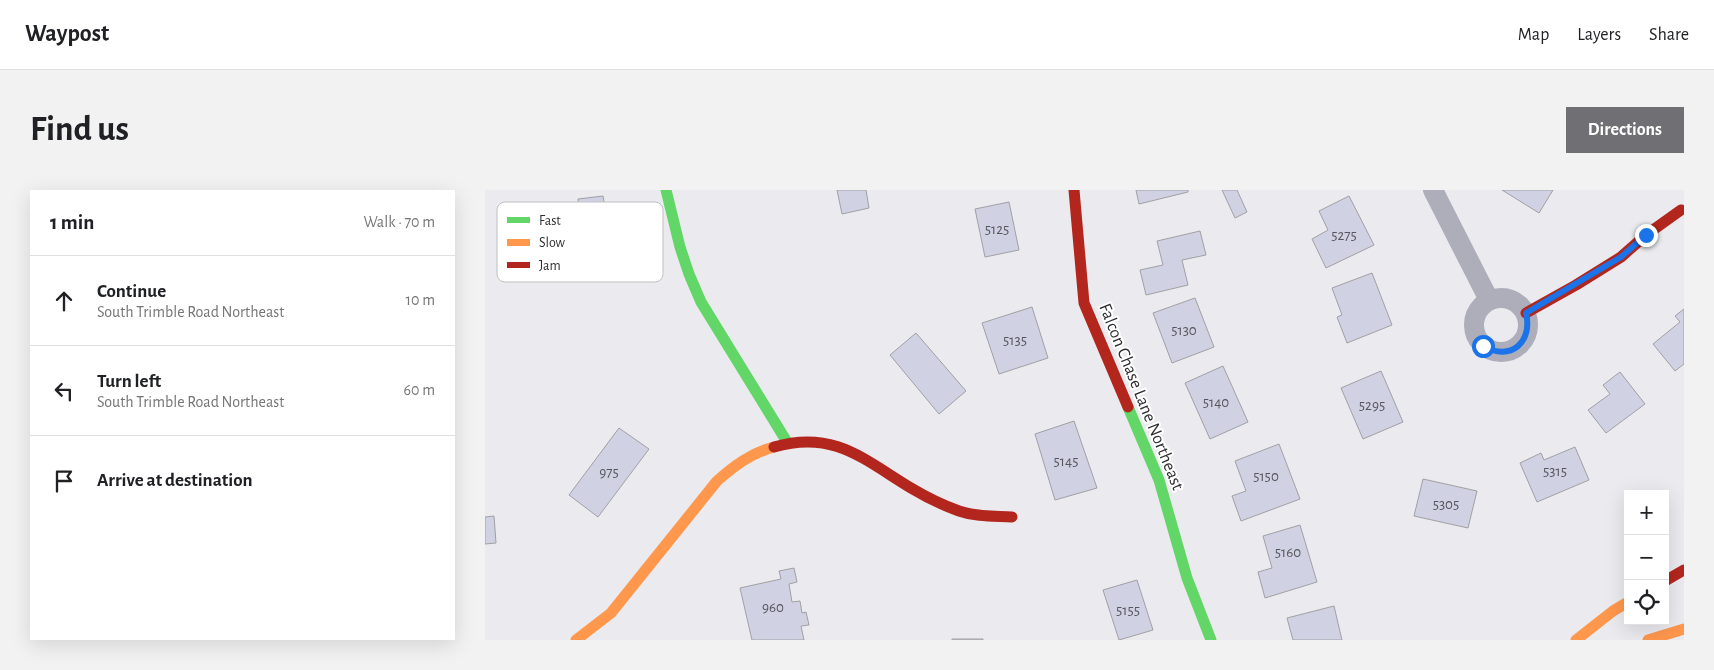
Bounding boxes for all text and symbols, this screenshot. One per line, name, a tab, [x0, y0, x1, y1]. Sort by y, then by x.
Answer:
text: Waypost	[25, 22, 109, 46]
text: Map	[1518, 26, 1549, 44]
text: Layers	[1577, 26, 1621, 44]
text: Share	[1649, 26, 1689, 44]
button: Directions	[1566, 107, 1684, 153]
text: Find us	[30, 112, 129, 147]
legend	[497, 202, 663, 282]
text: 1 min	[50, 212, 94, 233]
text: Walk · 70 m	[363, 214, 435, 230]
text: Fast	[539, 214, 561, 228]
house number: 5125	[985, 222, 1009, 237]
route end	[1635, 224, 1658, 247]
house number: 5275	[1331, 228, 1357, 243]
text: Slow	[539, 236, 566, 250]
text: Jam	[539, 259, 561, 273]
text: Continue	[97, 282, 166, 301]
icon: ahead	[50, 287, 78, 315]
text: 10 m	[406, 292, 435, 308]
street label: Falcon Chase Lane Northeast	[1095, 301, 1187, 493]
text: South Trimble Road Northeast	[97, 304, 284, 320]
house number: 5130	[1171, 323, 1197, 338]
house number: 5135	[1003, 333, 1027, 348]
route start	[1472, 335, 1495, 358]
text: Turn left	[97, 372, 161, 391]
icon: left	[50, 377, 78, 405]
text: 60 m	[404, 382, 435, 398]
text: South Trimble Road Northeast	[97, 394, 284, 410]
house number: 5140	[1203, 395, 1229, 410]
house number: 5295	[1359, 398, 1385, 413]
house number: 5145	[1054, 454, 1078, 469]
house number: 5315	[1543, 464, 1567, 479]
house number: 975	[599, 465, 619, 480]
icon: arrive	[50, 467, 78, 495]
house number: 5150	[1253, 469, 1279, 484]
text: Arrive at destination	[97, 471, 253, 490]
map controls	[1624, 490, 1669, 625]
button: +	[1624, 490, 1669, 535]
house number: 5305	[1433, 497, 1459, 512]
button: −	[1624, 535, 1669, 580]
house number: 5160	[1275, 545, 1301, 560]
button: locate	[1624, 580, 1669, 625]
house number: 960	[762, 600, 784, 615]
house number: 5155	[1116, 603, 1140, 618]

